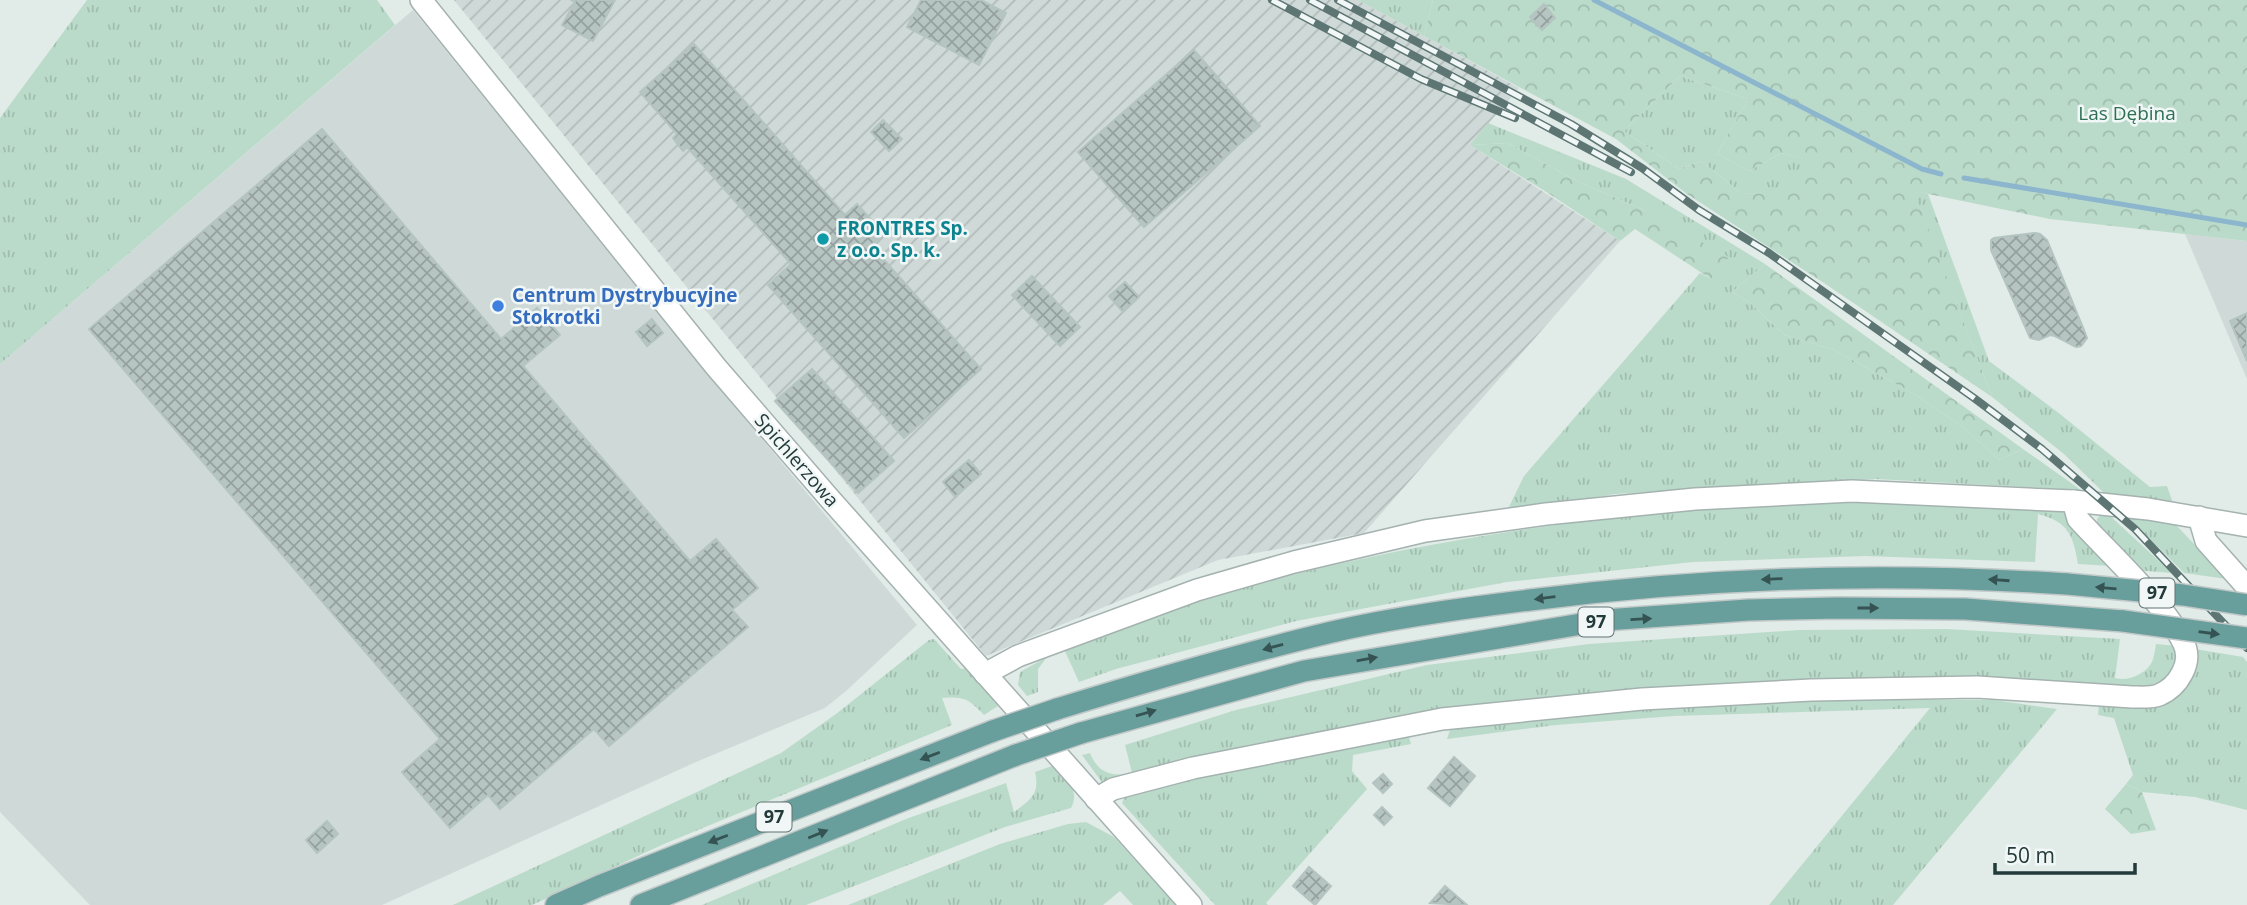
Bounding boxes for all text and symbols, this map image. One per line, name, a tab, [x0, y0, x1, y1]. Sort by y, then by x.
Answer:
park label: Las Dębina	[2078, 100, 2176, 126]
place label: FRONTRES Sp. z o.o. Sp. k.	[837, 215, 968, 263]
marker: FRONTRES Sp. z o.o. Sp. k.	[815, 231, 831, 247]
place label: Centrum Dystrybucyjne Stokrotki	[512, 282, 737, 330]
marker: Centrum Dystrybucyjne Stokrotki	[490, 298, 506, 314]
street label: Spichlerzowa	[749, 408, 845, 512]
one-way arrow	[1760, 573, 1782, 584]
one-way arrow	[1988, 574, 2010, 585]
road number: 97	[2140, 578, 2174, 608]
one-way arrow	[2095, 582, 2117, 593]
one-way arrow	[1534, 593, 1556, 604]
one-way arrow	[1857, 602, 1879, 614]
road number: 97	[1578, 608, 1614, 636]
one-way arrow	[1630, 613, 1652, 624]
one-way arrow	[2198, 628, 2220, 639]
one-way arrow	[1262, 642, 1284, 653]
one-way arrow	[1356, 654, 1378, 665]
one-way arrow	[1136, 708, 1157, 718]
one-way arrow	[919, 750, 940, 761]
road number: 97	[756, 802, 792, 832]
one-way arrow	[808, 829, 829, 840]
scale bar	[1995, 832, 2135, 876]
one-way arrow	[708, 834, 729, 845]
text: 50 m	[2006, 841, 2055, 869]

